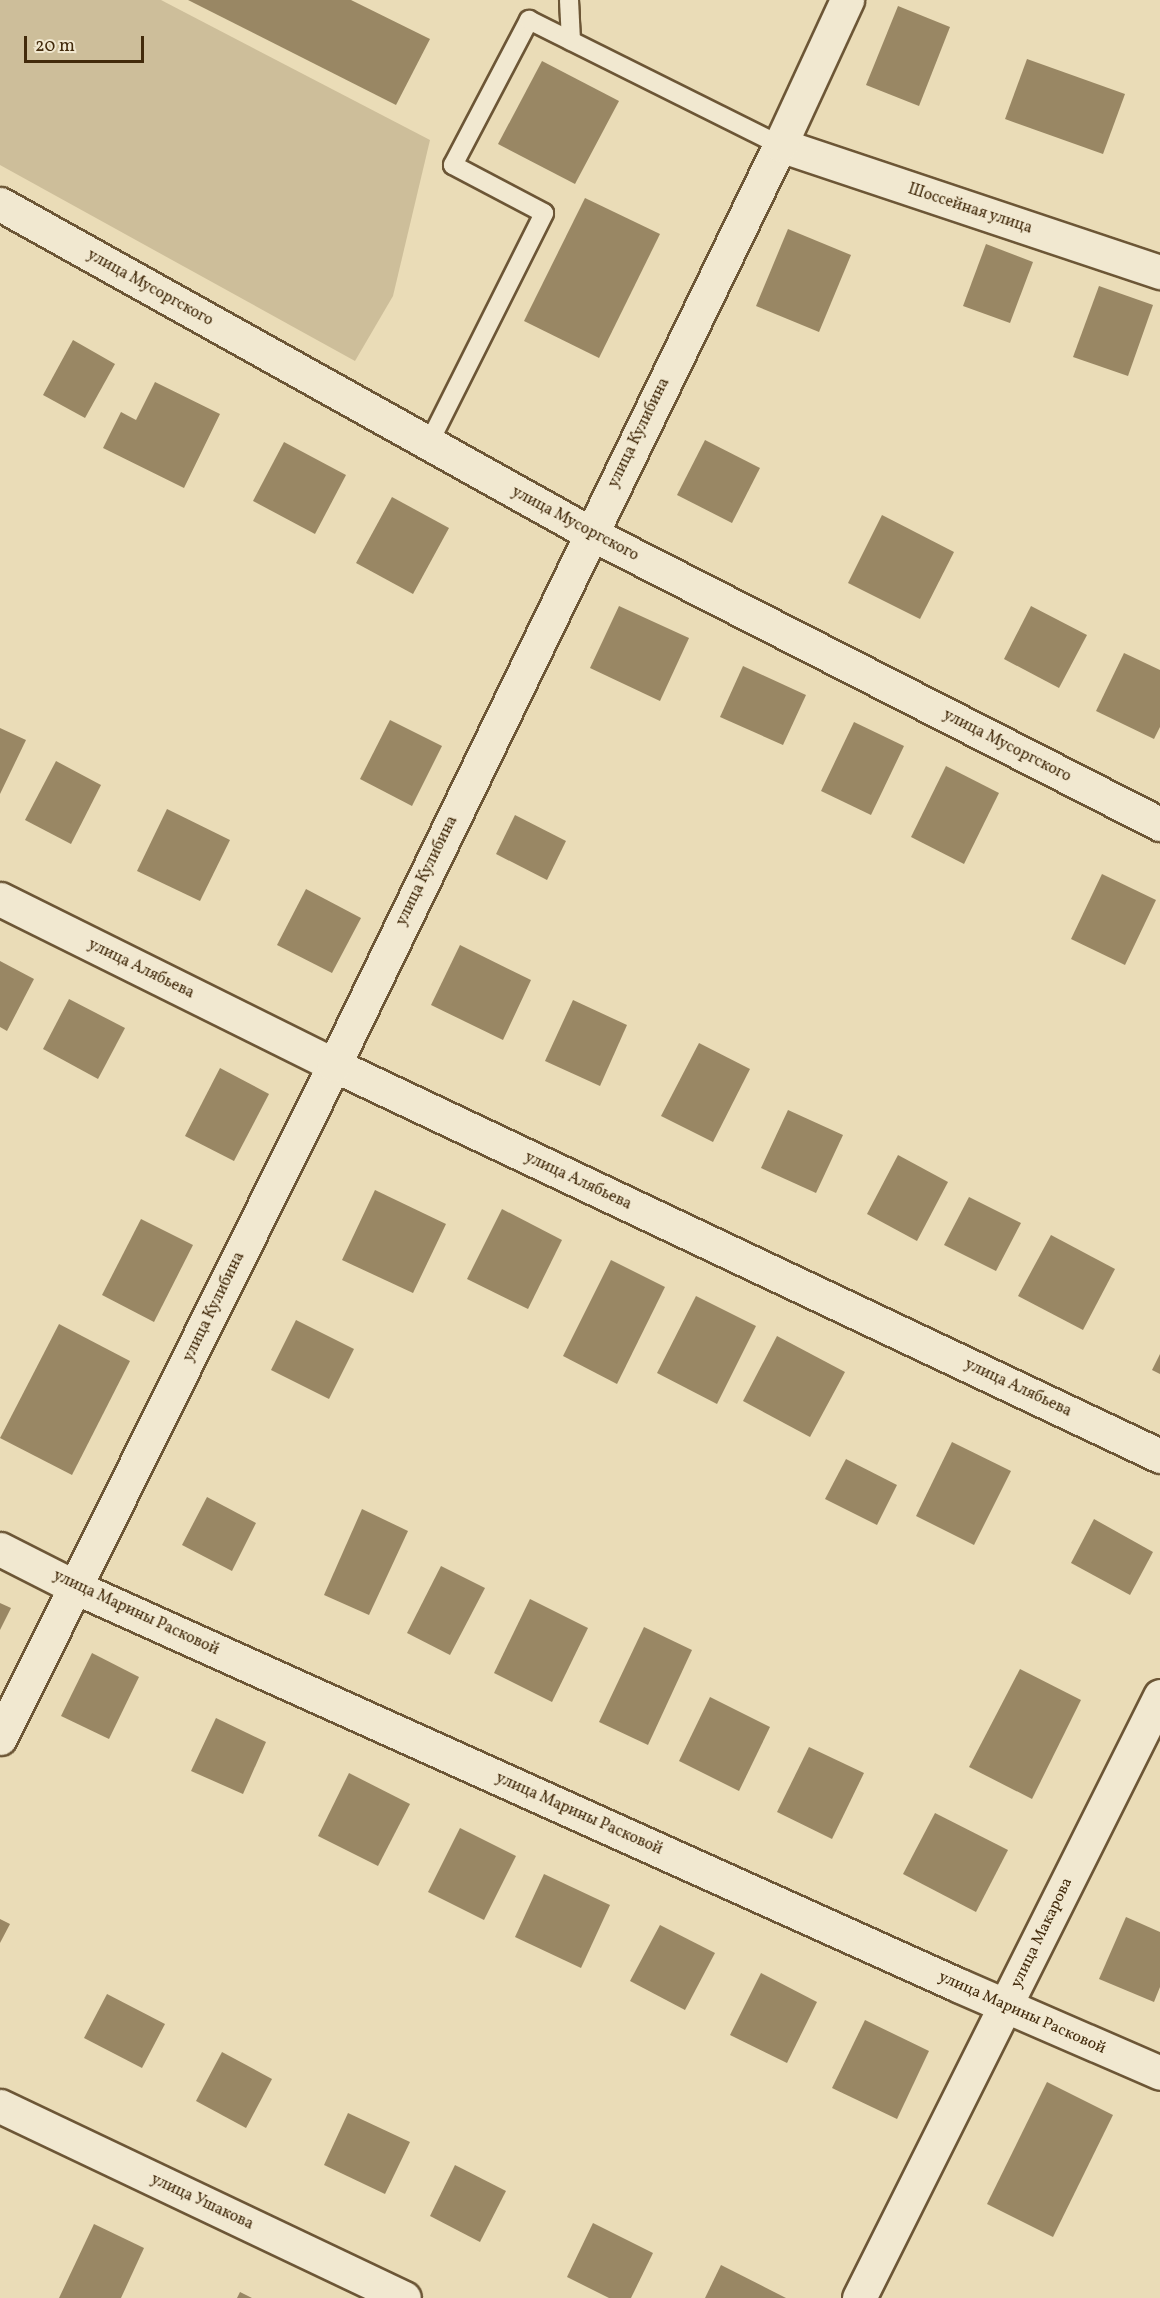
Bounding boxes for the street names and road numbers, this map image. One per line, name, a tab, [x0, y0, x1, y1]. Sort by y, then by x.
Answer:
street label: Шоссейная улица	[905, 180, 1035, 238]
street label: улица Мусоргского	[84, 245, 216, 331]
street label: улица Кулибина	[604, 375, 674, 491]
street label: улица Мусоргского	[508, 482, 642, 566]
street label: улица Мусоргского	[940, 705, 1074, 787]
street label: улица Кулибина	[392, 813, 462, 929]
street label: улица Алябьева	[85, 935, 197, 1003]
street label: улица Алябьева	[521, 1148, 635, 1214]
street label: улица Кулибина	[179, 1249, 249, 1365]
street label: улица Алябьева	[961, 1355, 1075, 1421]
street label: улица Марины Расковой	[50, 1566, 222, 1660]
street label: улица Марины Расковой	[492, 1768, 666, 1860]
street label: улица Макарова	[1007, 1875, 1077, 1991]
street label: улица Марины Расковой	[935, 1967, 1109, 2059]
street label: улица Ушакова	[148, 2170, 256, 2234]

